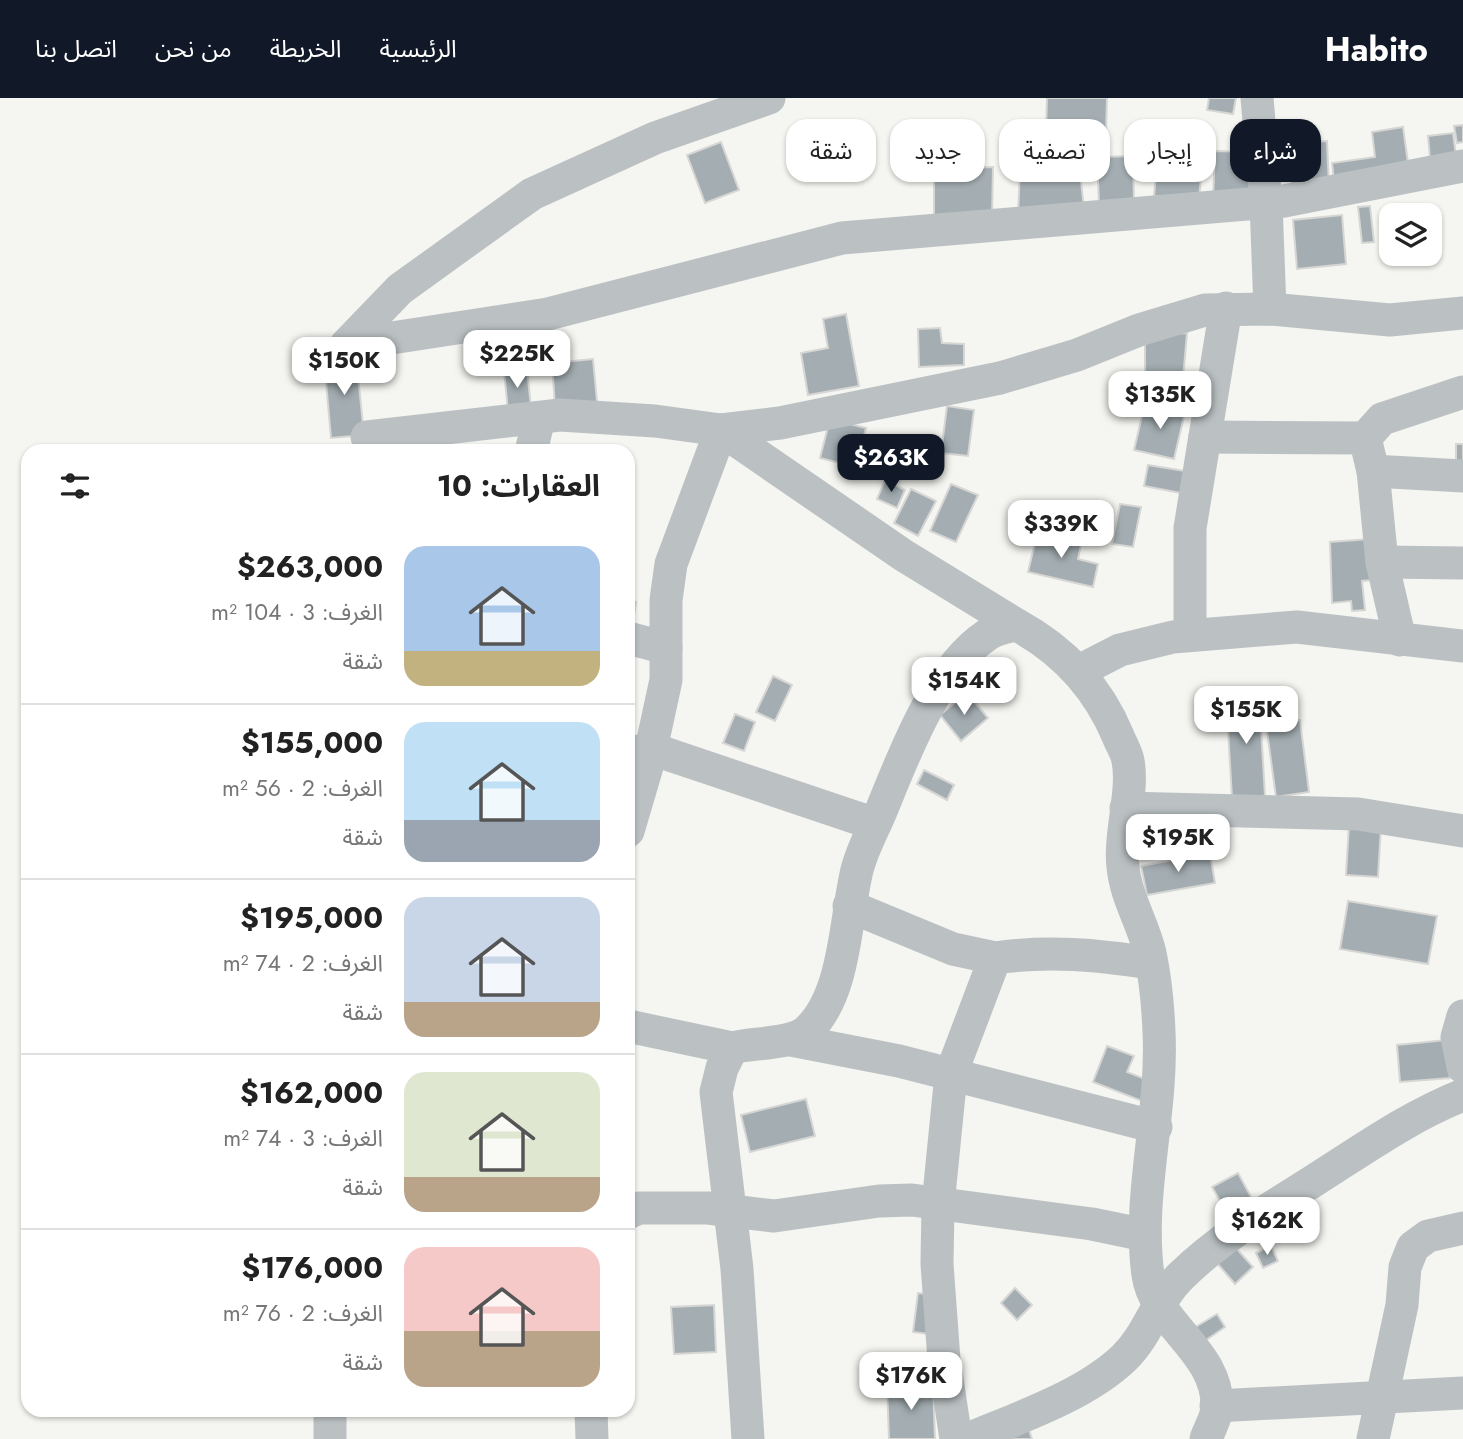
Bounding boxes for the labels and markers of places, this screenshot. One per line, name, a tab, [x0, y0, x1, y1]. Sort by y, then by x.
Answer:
pin: $225K	[468, 330, 566, 390]
pin: $150K	[295, 338, 393, 397]
pin: $135K	[1111, 372, 1209, 431]
pin: $263K	[842, 434, 940, 494]
pin: $339K	[1012, 500, 1110, 560]
pin: $154K	[915, 658, 1013, 717]
pin: $155K	[1197, 686, 1295, 746]
pin: $195K	[1129, 814, 1227, 874]
pin: $162K	[1218, 1198, 1316, 1257]
pin: $176K	[862, 1352, 960, 1412]

